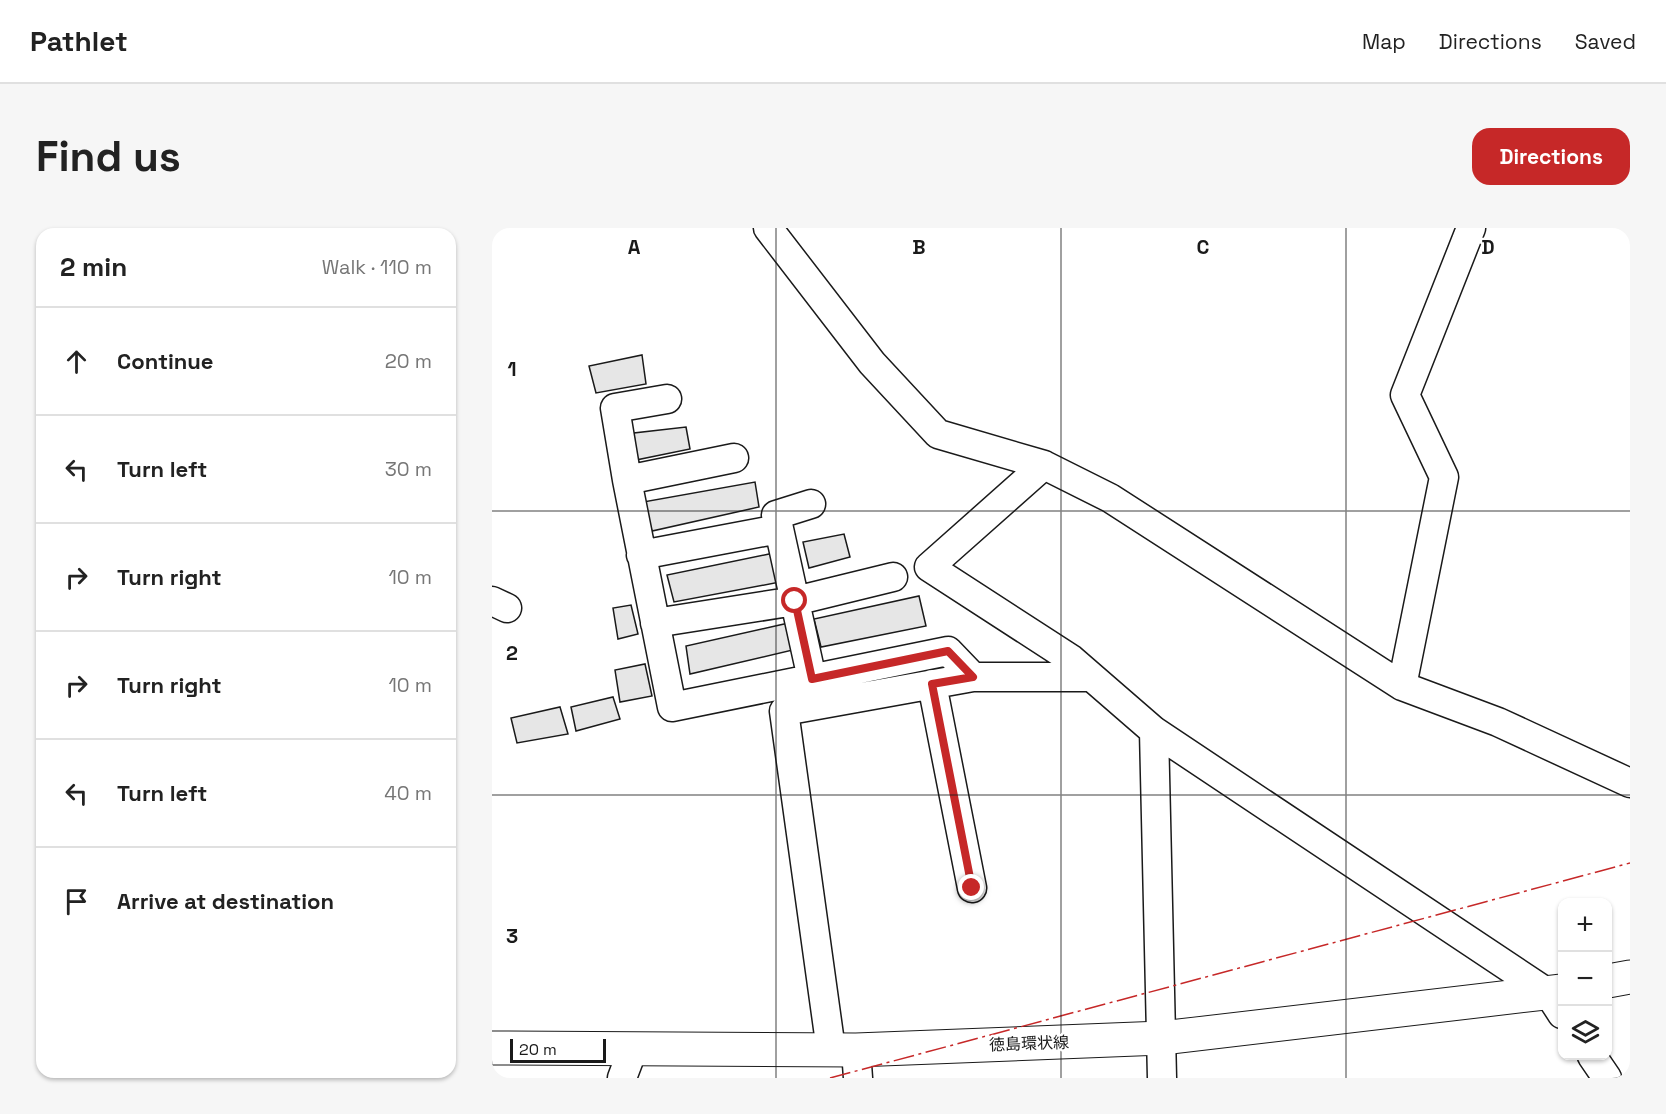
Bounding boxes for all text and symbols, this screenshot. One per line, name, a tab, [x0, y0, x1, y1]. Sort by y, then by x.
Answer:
text: Pathlet	[30, 23, 128, 59]
text: Map	[1362, 28, 1406, 55]
text: Directions	[1439, 28, 1542, 55]
text: Saved	[1575, 28, 1636, 55]
button: Directions	[1472, 128, 1630, 185]
text: Find us	[36, 130, 181, 183]
text: A	[628, 234, 641, 260]
text: B	[912, 234, 926, 260]
text: C	[1197, 234, 1210, 260]
text: D	[1481, 234, 1495, 260]
text: 2 min	[60, 250, 127, 284]
text: Walk · 110 m	[322, 254, 432, 280]
icon: ahead	[60, 345, 93, 378]
text: Continue	[117, 347, 213, 375]
text: 20 m	[385, 348, 432, 374]
text: 1	[507, 356, 517, 382]
icon: left	[60, 453, 93, 486]
text: Turn left	[117, 455, 207, 483]
text: 30 m	[385, 456, 432, 482]
icon: right	[60, 561, 93, 594]
text: Turn right	[117, 563, 222, 591]
text: 10 m	[388, 564, 432, 590]
route start	[781, 587, 807, 613]
text: 2	[506, 640, 518, 666]
icon: right	[60, 669, 93, 702]
text: Turn right	[117, 671, 222, 699]
text: 10 m	[388, 672, 432, 698]
icon: left	[60, 777, 93, 810]
text: Turn left	[117, 779, 207, 807]
text: 40 m	[384, 780, 432, 806]
route end	[958, 874, 984, 900]
icon: arrive	[60, 885, 93, 918]
text: Arrive at destination	[117, 887, 334, 915]
map controls	[1558, 898, 1612, 1060]
button: +	[1558, 898, 1612, 952]
text: 3	[506, 923, 518, 949]
button: −	[1558, 952, 1612, 1006]
button: layers	[1558, 1006, 1612, 1060]
street label: 徳島環状線	[989, 1032, 1069, 1055]
scale bar	[510, 1036, 606, 1064]
text: 20 m	[519, 1039, 557, 1060]

